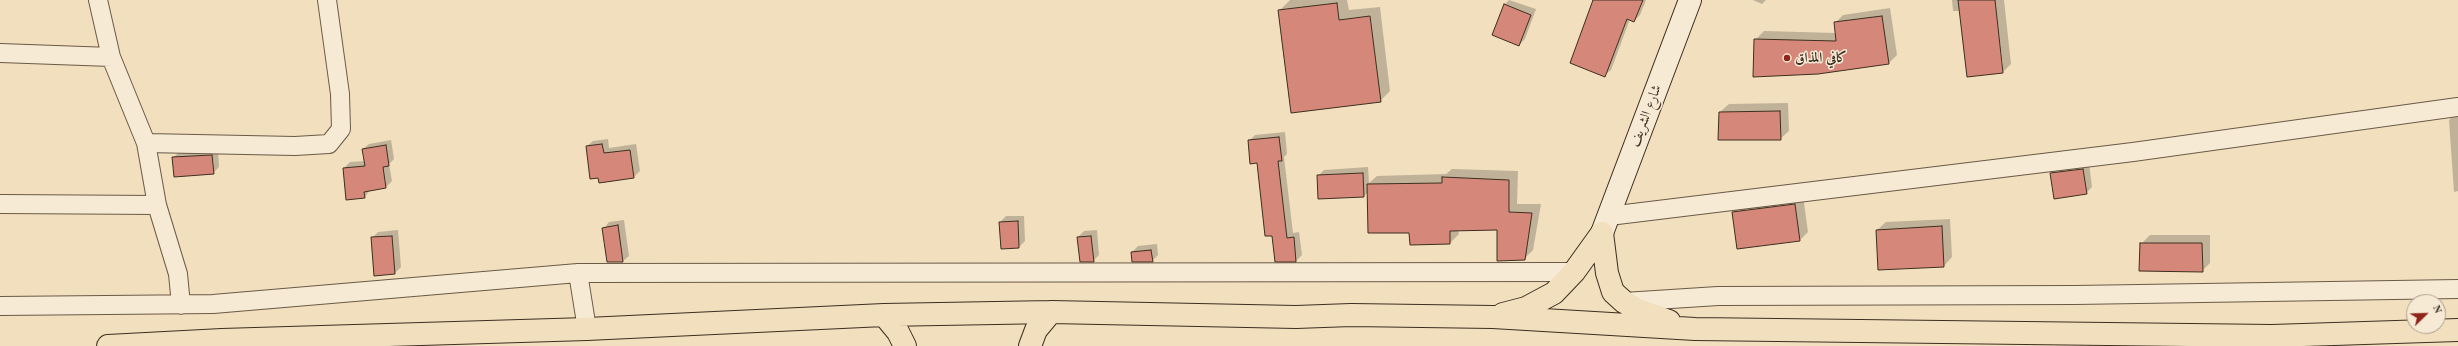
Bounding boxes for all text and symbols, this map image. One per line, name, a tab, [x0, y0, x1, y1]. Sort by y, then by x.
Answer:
place label: كافي المذاق	[1795, 50, 1847, 66]
marker: كافي المذاق	[1782, 53, 1792, 63]
street label: شارع الشريف	[1626, 83, 1666, 149]
north arrow	[2406, 294, 2446, 334]
text: N	[2430, 303, 2443, 316]

